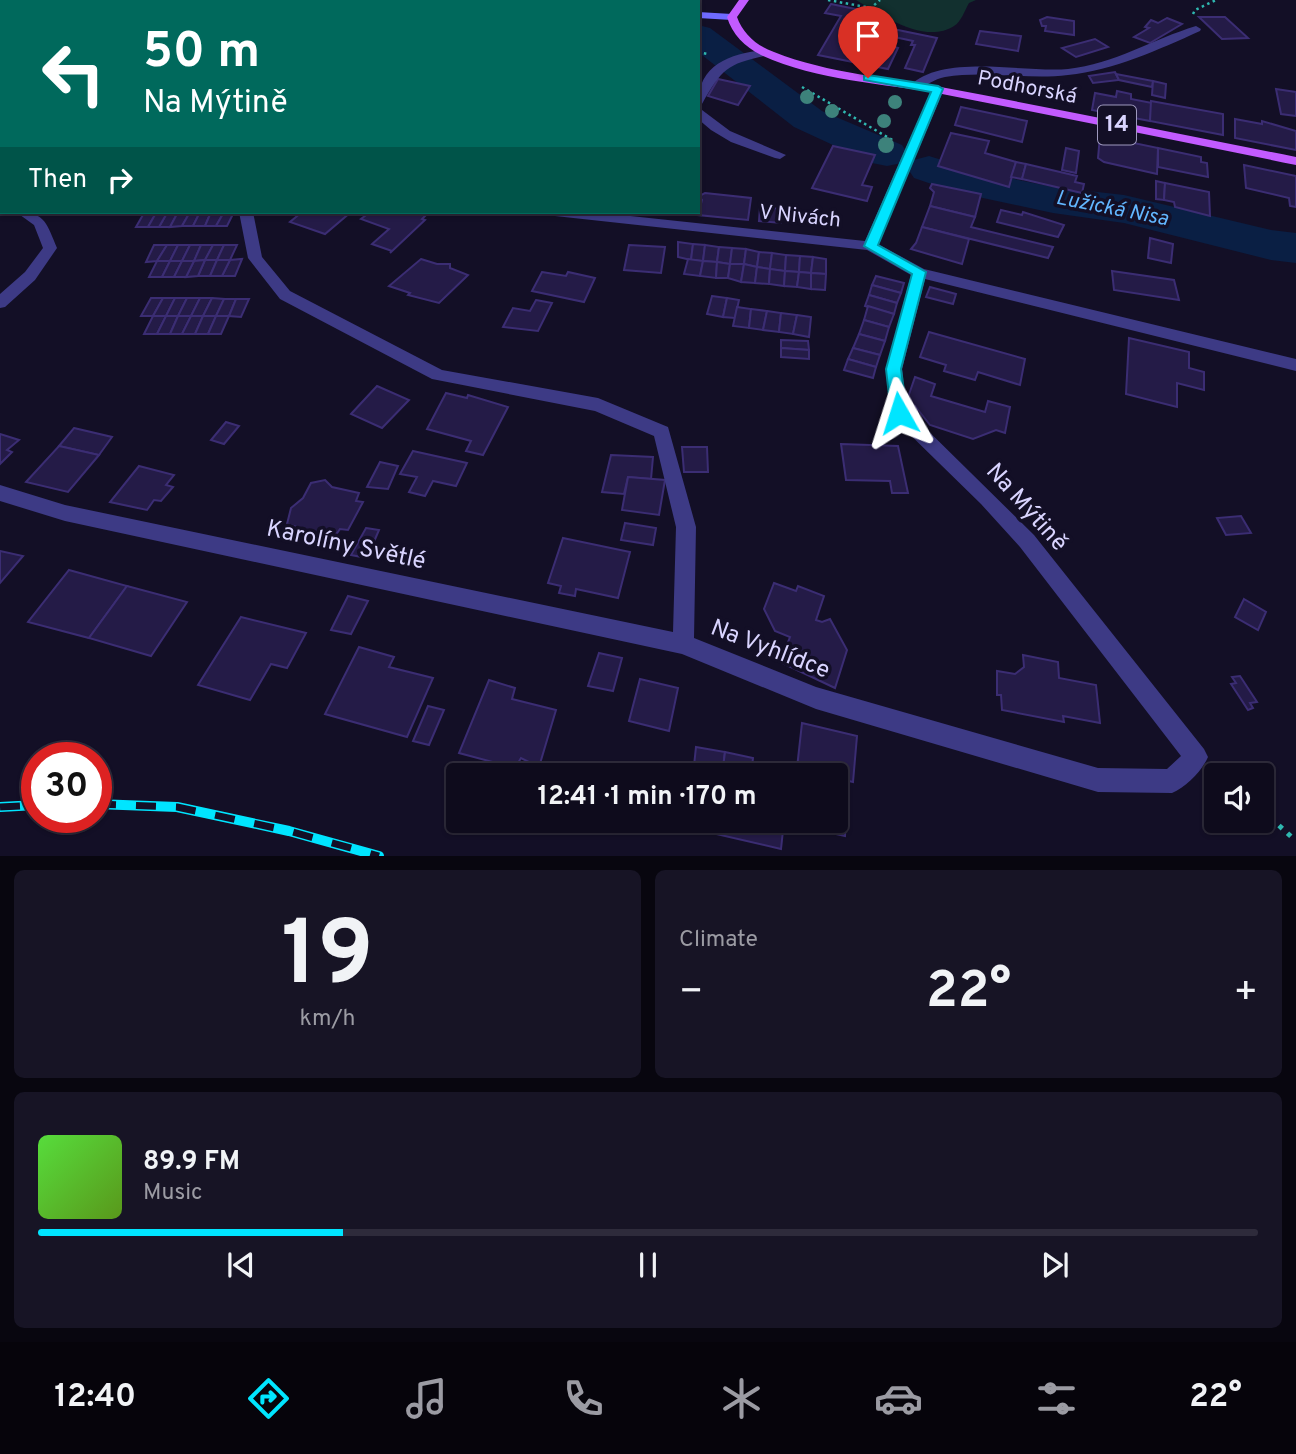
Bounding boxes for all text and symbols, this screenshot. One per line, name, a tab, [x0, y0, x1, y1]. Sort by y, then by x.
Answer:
pin	[838, 6, 898, 78]
icon: arrive	[849, 17, 887, 55]
text: 50 m	[143, 23, 260, 85]
icon: left	[28, 28, 119, 119]
street label: Podhorská	[975, 65, 1079, 111]
text: Na Mýtině	[143, 84, 288, 124]
road number: 14	[1098, 106, 1136, 144]
icon: right	[101, 161, 139, 199]
text: Then	[28, 164, 87, 197]
water label: Lužická Nisa	[1054, 185, 1171, 233]
street label: V Nivách	[758, 199, 842, 235]
position arrow	[862, 376, 936, 450]
street label: Na Mýtině	[979, 458, 1073, 558]
street label: Karolíny Světlé	[264, 514, 428, 578]
street label: Na Vyhlídce	[706, 614, 834, 686]
speed limit sign: 30	[21, 742, 112, 833]
map controls	[1204, 763, 1274, 833]
button: sound	[1204, 763, 1274, 833]
text: 12:41 · 1 min · 170 m	[538, 781, 756, 814]
text: 19	[281, 902, 374, 1017]
text: Climate	[679, 926, 758, 955]
text: 22°	[926, 960, 1011, 1026]
text: −	[679, 969, 704, 1018]
text: +	[1233, 969, 1258, 1018]
text: km/h	[300, 1005, 355, 1034]
text: 89.9 FM	[143, 1146, 240, 1179]
text: Music	[143, 1179, 203, 1208]
icon: previous	[222, 1246, 260, 1284]
icon: pause	[629, 1246, 667, 1284]
icon: next	[1036, 1246, 1074, 1284]
icon: directions	[244, 1374, 293, 1423]
icon: music	[402, 1374, 451, 1423]
icon: phone	[559, 1374, 608, 1423]
icon: climate	[717, 1374, 766, 1423]
icon: car	[874, 1374, 923, 1423]
icon: filters	[1032, 1374, 1081, 1423]
text: 12:40	[54, 1378, 136, 1418]
text: 22°	[1189, 1378, 1242, 1418]

